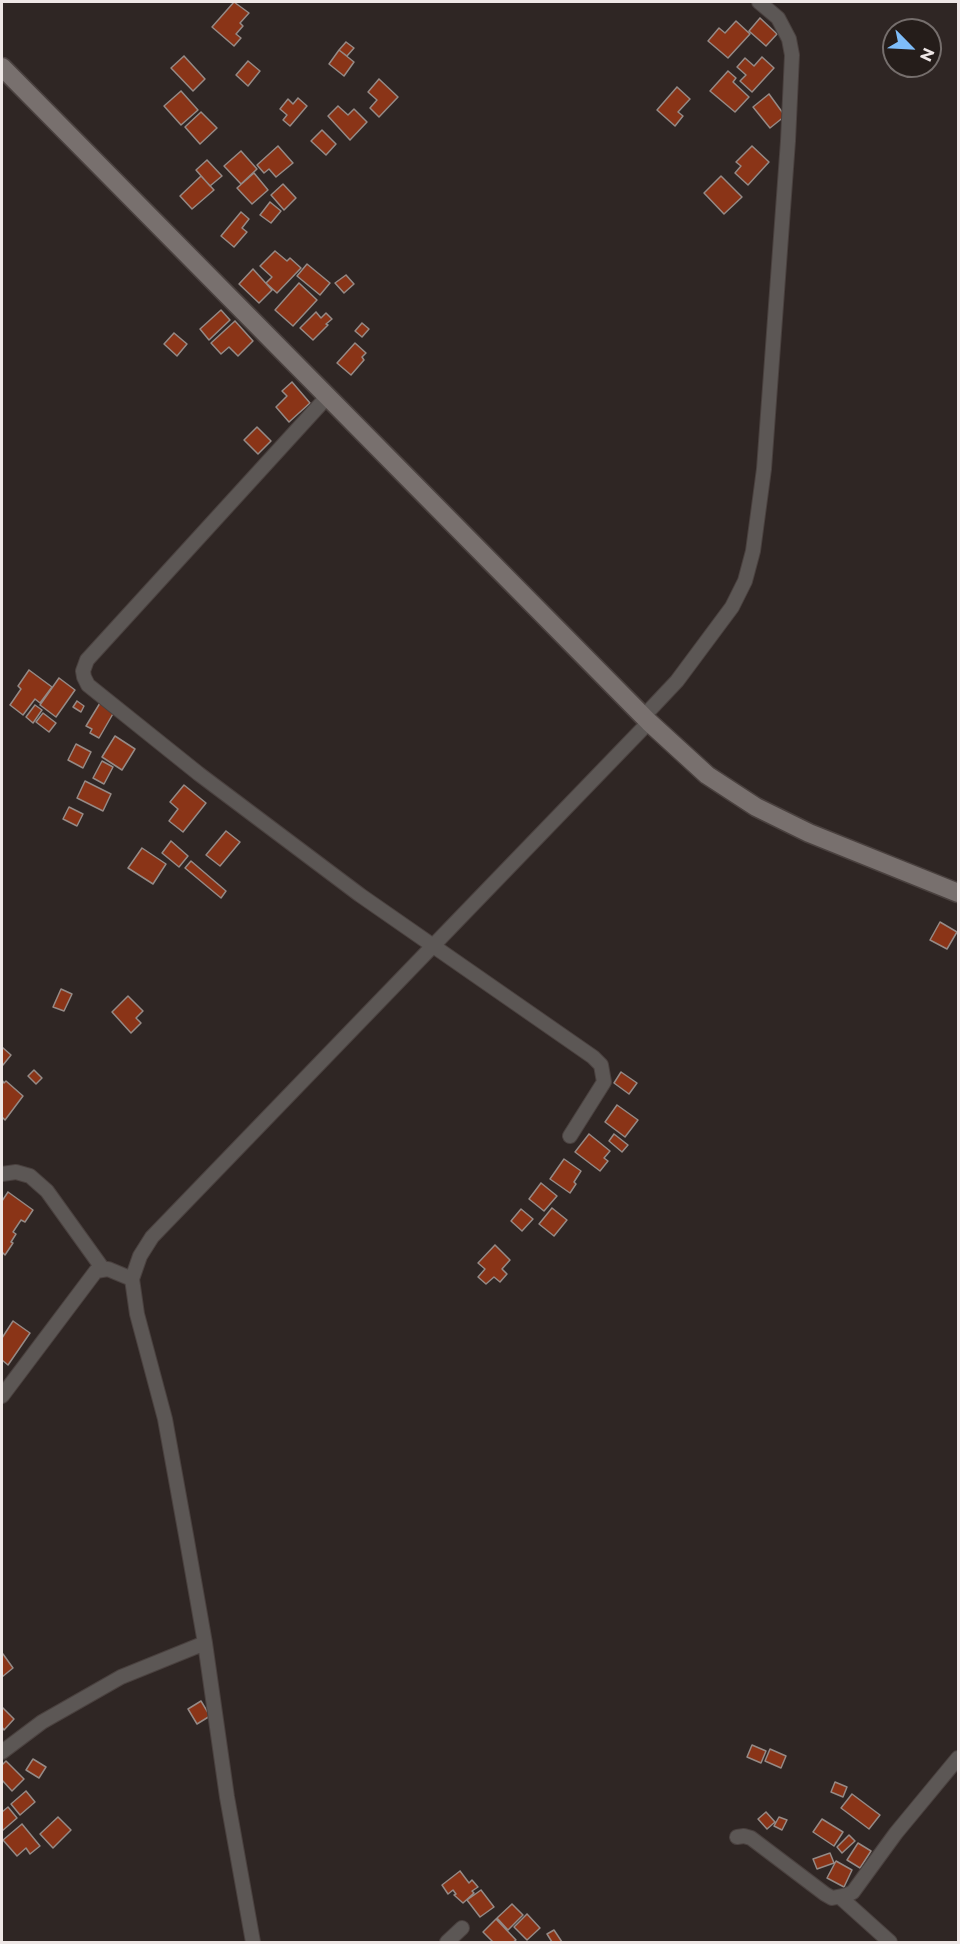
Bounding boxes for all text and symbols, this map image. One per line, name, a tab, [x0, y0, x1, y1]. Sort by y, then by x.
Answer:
north arrow	[882, 18, 942, 78]
text: N	[916, 45, 938, 64]

